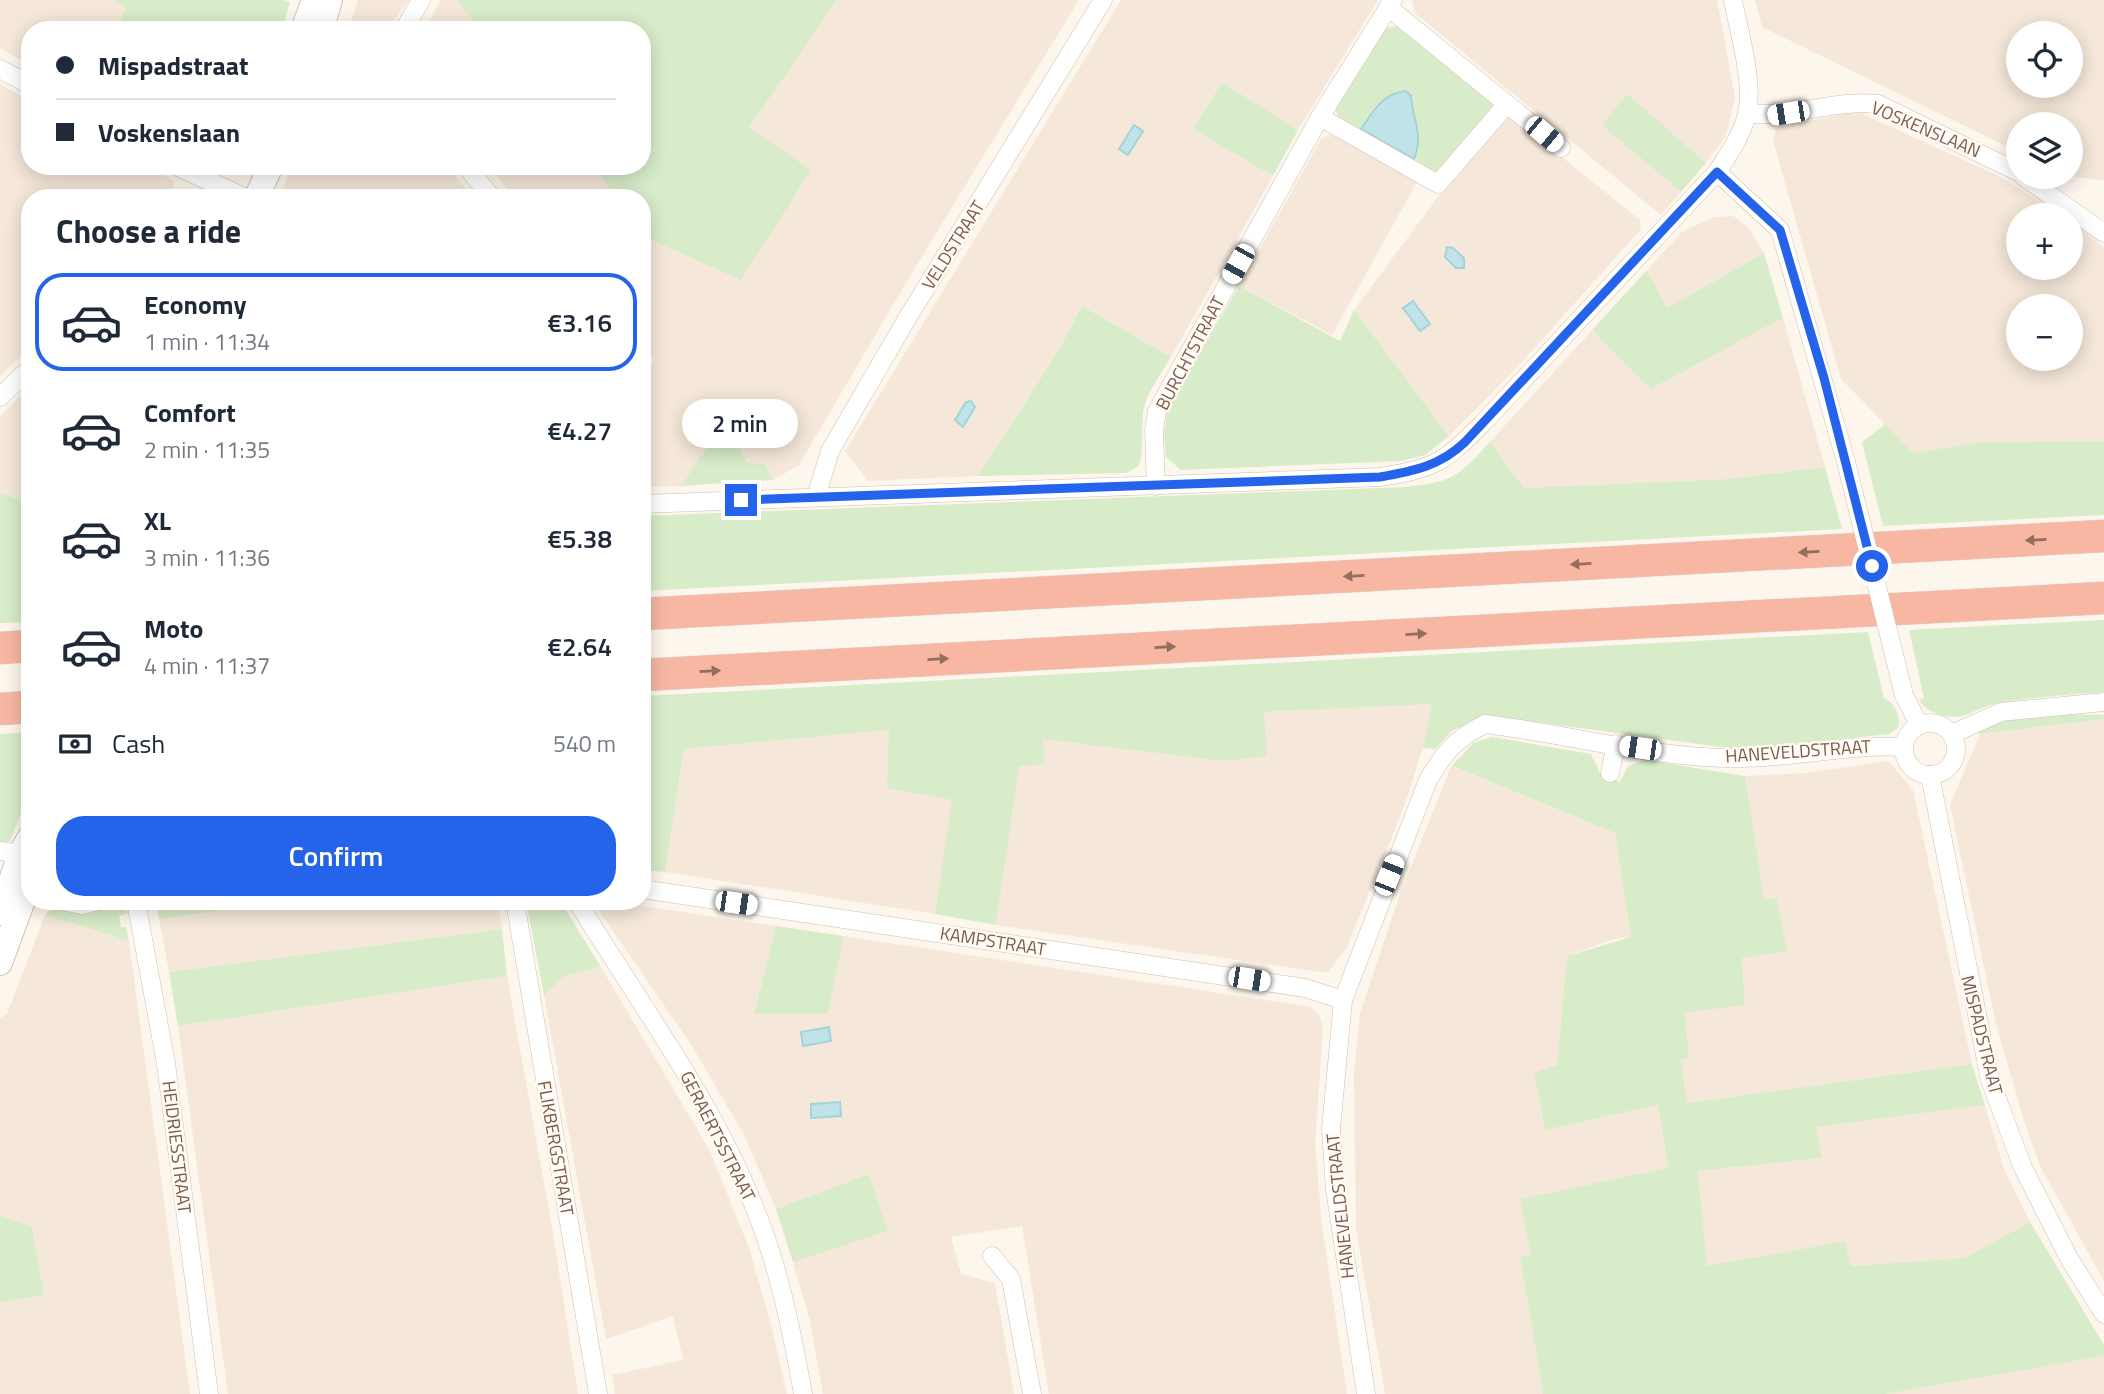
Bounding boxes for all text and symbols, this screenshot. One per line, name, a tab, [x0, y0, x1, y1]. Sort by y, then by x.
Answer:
map controls	[2006, 21, 2083, 371]
button: locate	[2006, 21, 2083, 98]
text: Mispadstraat	[98, 46, 248, 85]
street label: VOSKENSLAAN	[1867, 94, 1985, 164]
car	[1766, 99, 1811, 127]
car	[1522, 112, 1567, 156]
button: layers	[2006, 112, 2083, 189]
text: Voskenslaan	[98, 113, 240, 152]
street label: VELDSTRAAT	[915, 195, 991, 295]
button: +	[2006, 203, 2083, 280]
text: Choose a ride	[56, 207, 241, 255]
car	[1219, 241, 1258, 287]
text: Economy	[144, 285, 246, 324]
icon: car	[60, 291, 123, 354]
street label: BURCHTSTRAAT	[1149, 291, 1232, 415]
button: −	[2006, 294, 2083, 371]
text: €3.16	[548, 303, 612, 342]
text: 1 min · 11:34	[144, 324, 270, 359]
text: Comfort	[144, 393, 236, 432]
callout: 2 min	[683, 398, 799, 448]
icon: car	[60, 399, 123, 462]
text: 2 min	[712, 406, 768, 441]
text: €4.27	[548, 411, 612, 450]
text: 2 min · 11:35	[144, 432, 270, 467]
route end	[725, 484, 757, 516]
text: XL	[144, 501, 171, 540]
icon: car	[60, 507, 123, 570]
text: €5.38	[548, 519, 612, 558]
one-way arrow	[2025, 535, 2047, 546]
text: 3 min · 11:36	[144, 540, 270, 575]
one-way arrow	[1797, 547, 1819, 558]
route start	[1856, 550, 1888, 582]
one-way arrow	[1570, 559, 1592, 570]
one-way arrow	[1343, 571, 1365, 582]
text: Moto	[144, 609, 203, 648]
icon: car	[60, 615, 123, 678]
text: €2.64	[548, 627, 612, 666]
one-way arrow	[1406, 628, 1428, 639]
one-way arrow	[1154, 642, 1176, 653]
text: 4 min · 11:37	[144, 648, 270, 683]
one-way arrow	[927, 654, 949, 665]
one-way arrow	[700, 666, 722, 677]
text: Cash	[112, 724, 165, 763]
icon: cash	[56, 725, 94, 763]
text: 540 m	[553, 726, 616, 761]
street label: HANEVELDSTRAAT	[1724, 732, 1872, 770]
car	[1618, 735, 1663, 761]
button: Confirm	[56, 816, 616, 896]
car	[1372, 852, 1407, 898]
car	[714, 890, 759, 916]
street label: KAMPSTRAAT	[938, 919, 1048, 963]
car	[1227, 965, 1272, 993]
street label: MISPADSTRAAT	[1954, 973, 2010, 1098]
street label: GERAERTSSTRAAT	[673, 1066, 763, 1206]
street label: HEIDRIESSTRAAT	[155, 1079, 199, 1215]
street label: FLIKBERGSTRAAT	[531, 1079, 581, 1218]
street label: HANEVELDSTRAAT	[1319, 1132, 1361, 1280]

